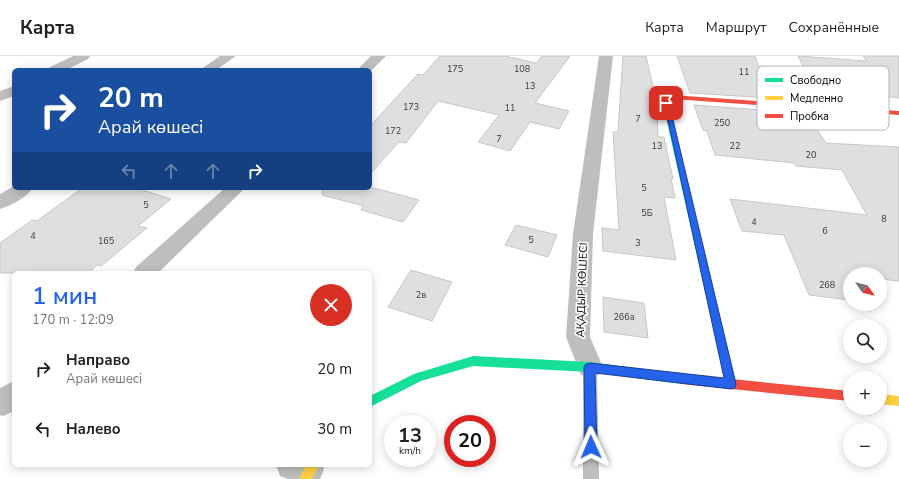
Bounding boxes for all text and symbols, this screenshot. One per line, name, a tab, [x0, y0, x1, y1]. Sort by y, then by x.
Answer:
text: Карта	[20, 15, 75, 41]
text: Карта	[645, 18, 684, 37]
text: Маршрут	[706, 18, 767, 37]
text: Сохранённые	[789, 18, 879, 37]
house number: 175	[447, 63, 463, 75]
house number: 108	[514, 63, 530, 75]
house number: 11	[739, 66, 749, 78]
legend	[757, 66, 889, 130]
text: Свободно	[790, 73, 841, 88]
text: 20 m	[98, 79, 164, 117]
house number: 13	[525, 80, 535, 92]
icon: right	[32, 84, 84, 136]
pin	[649, 86, 683, 120]
text: Медленно	[790, 91, 843, 106]
icon: arrive	[655, 92, 677, 114]
house number: 173	[403, 101, 419, 113]
house number: 11	[505, 102, 515, 114]
text: Пробка	[790, 109, 829, 124]
house number: 7	[635, 113, 641, 125]
text: Арай көшесі	[98, 115, 203, 139]
house number: 250	[714, 117, 730, 129]
house number: 172	[385, 125, 401, 137]
house number: 7	[496, 133, 502, 145]
house number: 13	[652, 140, 662, 152]
house number: 22	[730, 140, 740, 152]
house number: 20	[806, 149, 816, 161]
icon: left	[118, 160, 140, 182]
icon: ahead	[160, 160, 182, 182]
icon: ahead	[202, 160, 224, 182]
icon: right	[244, 160, 266, 182]
house number: 5	[641, 182, 647, 194]
house number: 5	[143, 199, 149, 211]
house number: 5Б	[641, 207, 653, 219]
house number: 8	[881, 213, 887, 225]
house number: 4	[751, 216, 757, 228]
house number: 6	[822, 225, 828, 237]
house number: 4	[30, 230, 36, 242]
house number: 5	[528, 234, 534, 246]
house number: 165	[98, 235, 114, 247]
house number: 3	[635, 237, 641, 249]
street label: АҚАДЫР КӨШЕСІ	[573, 242, 591, 338]
north arrow	[843, 267, 887, 311]
map controls	[843, 267, 887, 467]
house number: 268	[819, 279, 835, 291]
text: 1 мин	[32, 280, 97, 312]
button: close	[310, 284, 352, 326]
house number: 2в	[416, 289, 426, 301]
text: 170 m · 12:09	[32, 311, 114, 329]
house number: 266а	[613, 311, 635, 323]
button: search	[843, 319, 887, 363]
text: Направо	[66, 350, 130, 370]
icon: right	[32, 358, 54, 380]
text: 20 m	[317, 359, 352, 379]
text: Арай көшесі	[66, 370, 142, 388]
button: +	[843, 371, 887, 415]
speed limit sign: 20	[444, 415, 496, 467]
icon: left	[32, 418, 54, 440]
text: Налево	[66, 419, 121, 439]
text: 30 m	[317, 419, 352, 439]
text: 13	[398, 422, 422, 449]
button: −	[843, 423, 887, 467]
position arrow	[570, 426, 612, 468]
text: km/h	[399, 444, 421, 458]

